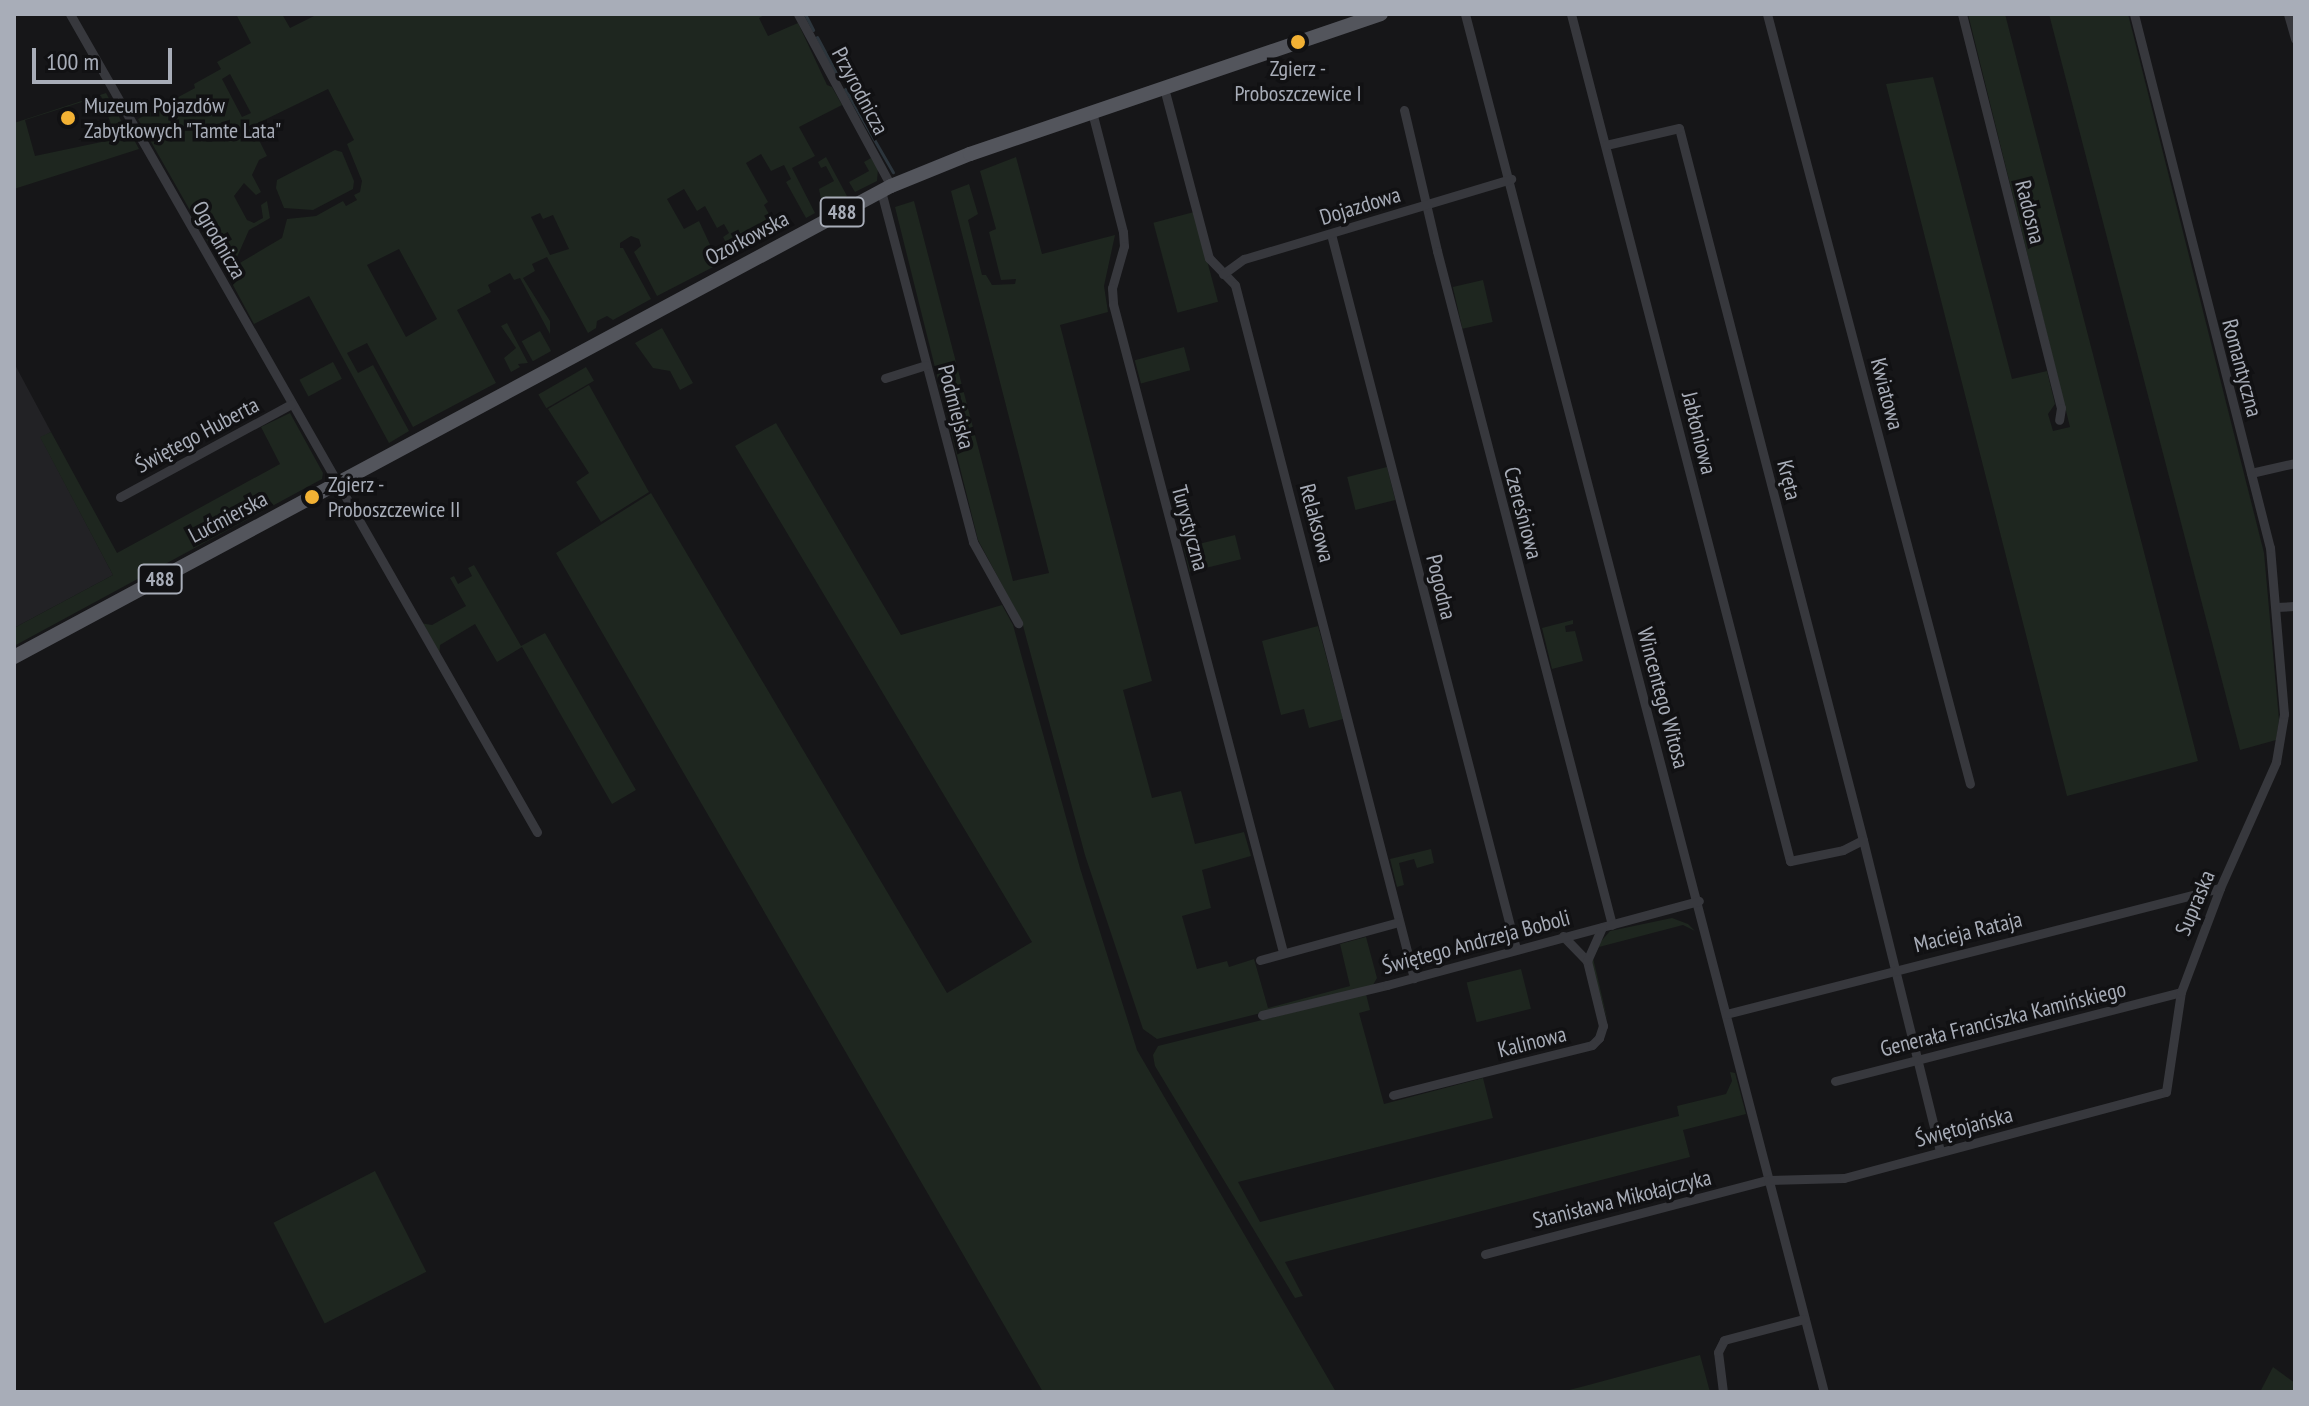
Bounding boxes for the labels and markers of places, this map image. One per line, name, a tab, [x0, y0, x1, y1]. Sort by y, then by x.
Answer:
marker: Zgierz - Proboszczewice I	[1289, 33, 1307, 51]
place label: Zgierz - Proboszczewice I	[1234, 55, 1362, 106]
place label: Muzeum Pojazdów Zabytkowych "Tamte Lata"	[84, 92, 283, 144]
marker: Muzeum Pojazdów Zabytkowych "Tamte Lata"	[59, 109, 77, 127]
place label: Zgierz - Proboszczewice II	[328, 471, 460, 522]
marker: Zgierz - Proboszczewice II	[303, 488, 321, 506]

